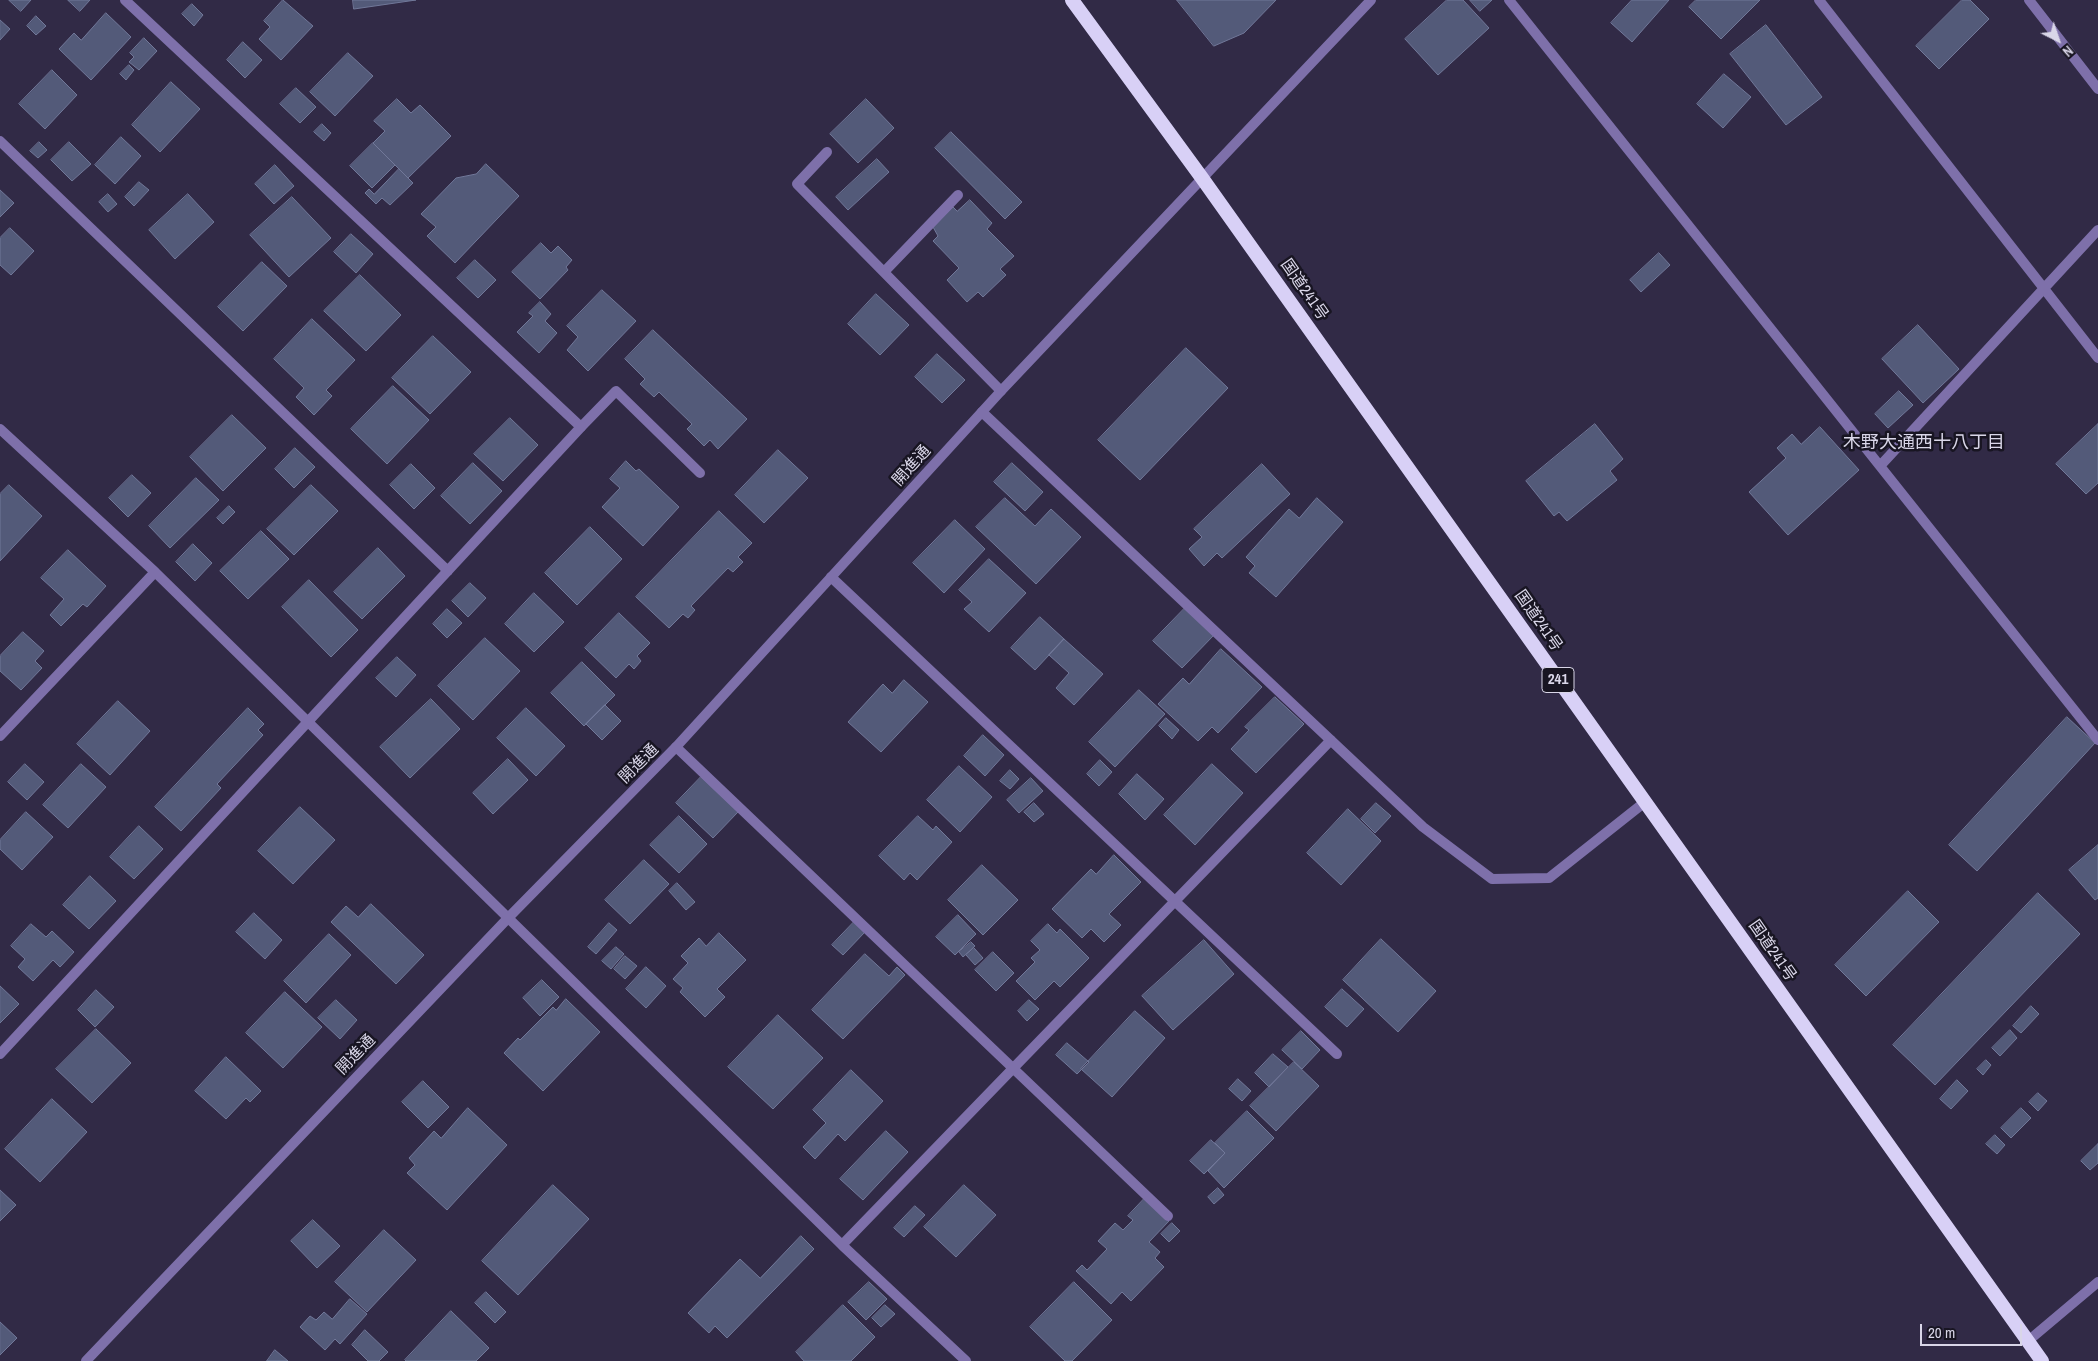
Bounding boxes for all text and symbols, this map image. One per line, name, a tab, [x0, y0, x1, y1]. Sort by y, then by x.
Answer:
north arrow	[2033, 15, 2083, 65]
text: N	[2059, 42, 2077, 61]
street label: 国道241号	[1276, 256, 1332, 324]
district label: 木野大通西十八丁目	[1843, 432, 2005, 454]
street label: 開進通	[889, 442, 935, 490]
street label: 国道241号	[1510, 587, 1566, 655]
road number: 241	[1542, 668, 1574, 692]
street label: 開進通	[615, 740, 663, 788]
street label: 国道241号	[1744, 917, 1800, 985]
street label: 開進通	[332, 1031, 380, 1079]
scale bar	[1923, 1314, 2026, 1346]
text: 20 m	[1928, 1322, 1955, 1343]

